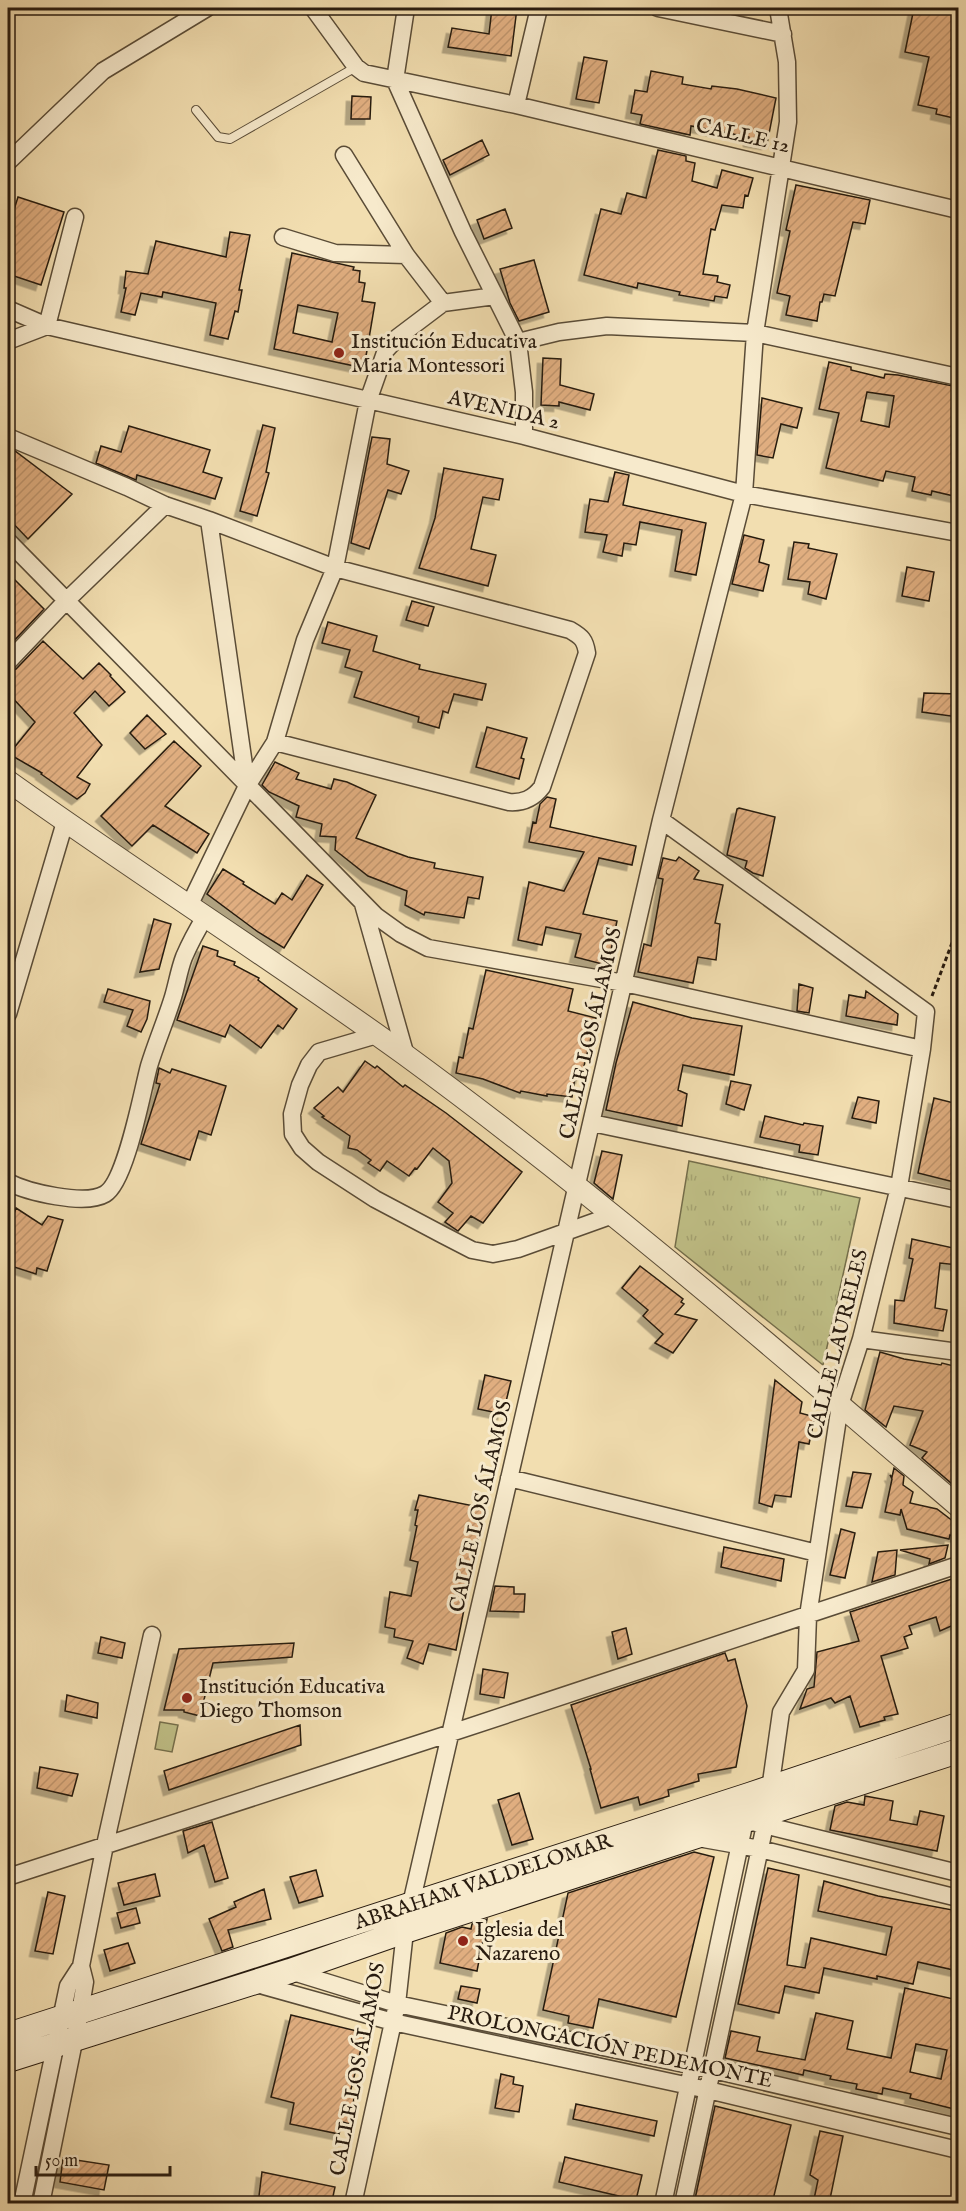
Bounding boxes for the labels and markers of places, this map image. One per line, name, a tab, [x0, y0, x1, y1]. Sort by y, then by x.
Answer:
place label: Institución Educativa Maria Montessori	[351, 329, 538, 380]
marker: Institución Educativa Maria Montessori	[332, 346, 346, 360]
place label: Institución Educativa Diego Thomson	[199, 1674, 386, 1725]
marker: Institución Educativa Diego Thomson	[180, 1691, 194, 1705]
place label: Iglesia del Nazareno	[475, 1917, 564, 1968]
marker: Iglesia del Nazareno	[456, 1934, 470, 1948]

